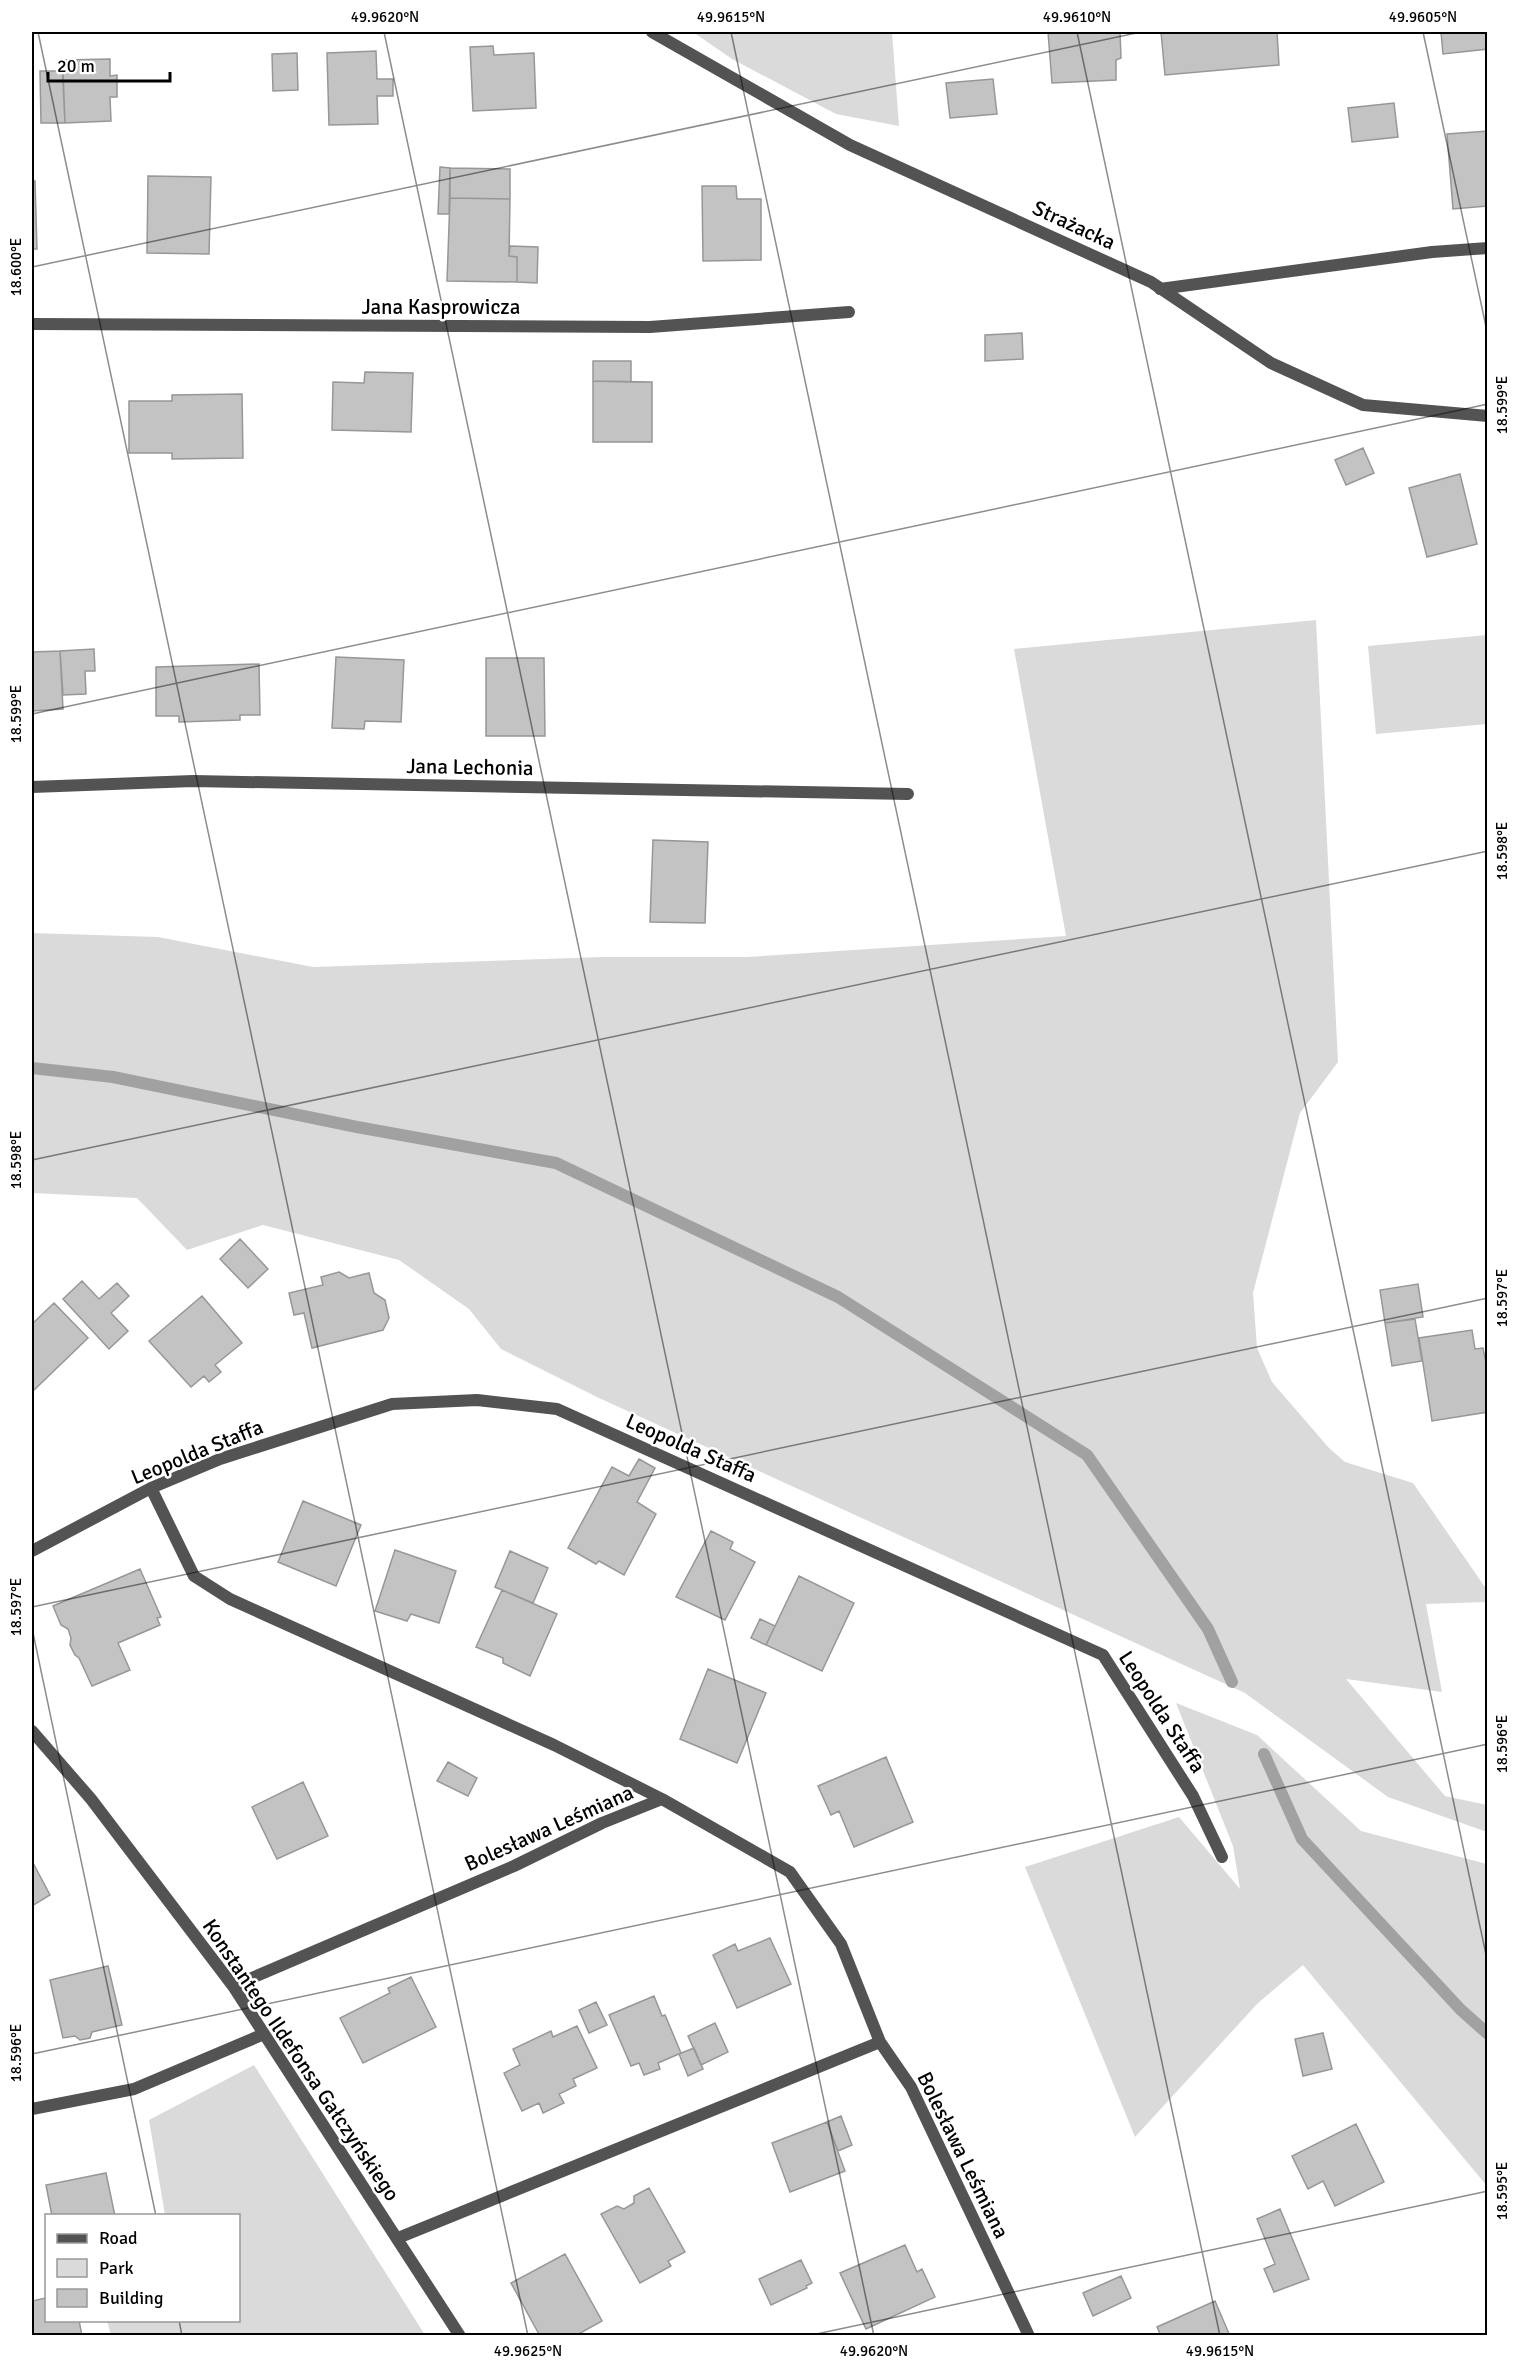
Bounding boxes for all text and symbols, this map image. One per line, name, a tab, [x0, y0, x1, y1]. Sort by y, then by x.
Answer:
text: 49.9620°N	[351, 8, 419, 26]
text: 49.9615°N	[697, 8, 765, 26]
text: 49.9610°N	[1043, 8, 1111, 26]
text: 49.9605°N	[1389, 8, 1457, 26]
scale bar	[48, 45, 170, 83]
text: 20 m	[57, 55, 95, 77]
street label: Strażacka	[1029, 195, 1119, 255]
text: 18.600°E	[7, 238, 25, 296]
street label: Jana Kasprowicza	[362, 294, 520, 320]
text: 18.599°E	[1493, 376, 1511, 434]
text: 18.599°E	[7, 685, 25, 743]
street label: Jana Lechonia	[406, 753, 534, 781]
text: 18.598°E	[1493, 822, 1511, 880]
text: 18.598°E	[7, 1131, 25, 1189]
text: 18.597°E	[1493, 1269, 1511, 1327]
street label: Leopolda Staffa	[622, 1408, 760, 1488]
street label: Leopolda Staffa	[127, 1414, 267, 1490]
text: 18.597°E	[7, 1578, 25, 1636]
street label: Leopolda Staffa	[1113, 1646, 1211, 1778]
text: 18.596°E	[1493, 1715, 1511, 1773]
street label: Bolesława Leśmiana	[460, 1779, 638, 1877]
street label: Konstantego Ildefonsa Gałczyńskiego	[197, 1914, 405, 2206]
text: 18.596°E	[7, 2024, 25, 2082]
street label: Bolesława Leśmiana	[911, 2067, 1015, 2243]
text: 18.595°E	[1493, 2162, 1511, 2220]
legend	[45, 2214, 240, 2322]
text: Road	[99, 2227, 138, 2249]
text: Park	[99, 2257, 134, 2279]
text: Building	[99, 2287, 163, 2309]
text: 49.9625°N	[494, 2342, 562, 2360]
text: 49.9620°N	[840, 2342, 908, 2360]
text: 49.9615°N	[1186, 2342, 1254, 2360]

